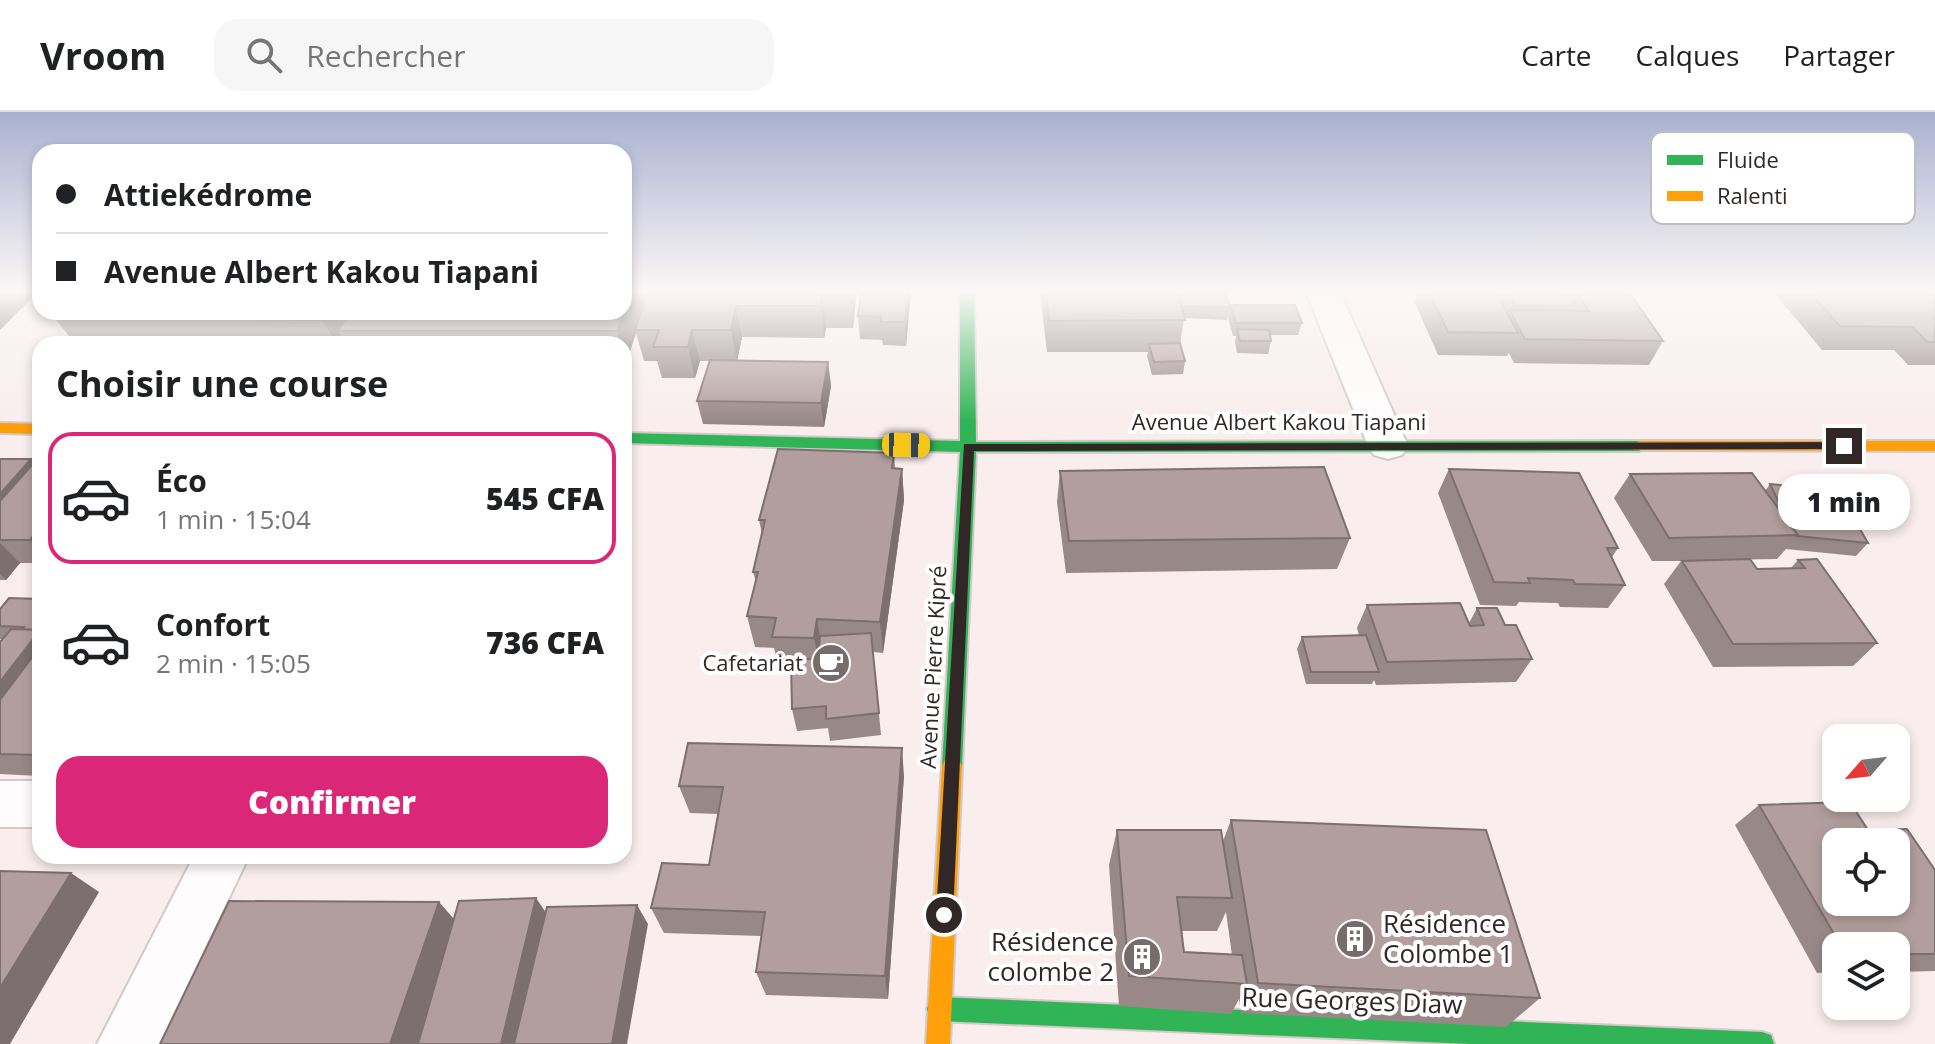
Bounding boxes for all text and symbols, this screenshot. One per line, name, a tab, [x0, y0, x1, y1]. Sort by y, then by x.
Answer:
search box	[214, 19, 774, 91]
text: Vroom	[40, 29, 166, 81]
icon: search	[242, 33, 286, 77]
text: Rechercher	[306, 35, 465, 76]
text: Carte	[1521, 36, 1592, 74]
text: Calques	[1636, 36, 1739, 74]
text: Partager	[1783, 36, 1895, 74]
legend	[1651, 132, 1915, 224]
text: Fluide	[1717, 144, 1779, 174]
text: Attiekédrome	[104, 174, 312, 215]
text: Ralenti	[1717, 180, 1788, 210]
text: Avenue Albert Kakou Tiapani	[104, 251, 539, 292]
text: Choisir une course	[56, 359, 388, 408]
street label: Avenue Albert Kakou Tiapani	[1132, 406, 1426, 436]
route end	[1826, 428, 1862, 464]
car	[882, 433, 930, 457]
text: Éco	[156, 460, 207, 501]
icon: car	[60, 462, 132, 534]
callout: 1 min	[1778, 474, 1910, 530]
text: 545 CFA	[486, 478, 604, 519]
text: 1 min	[1807, 484, 1881, 520]
text: 1 min · 15:04	[156, 501, 311, 537]
street label: Avenue Pierre Kipré	[912, 565, 952, 769]
text: Confort	[156, 604, 270, 645]
icon: car	[60, 606, 132, 678]
text: 736 CFA	[486, 622, 604, 663]
cafe icon: Cafetariat	[810, 642, 852, 684]
text: 2 min · 15:05	[156, 645, 311, 681]
place label: Cafetariat	[702, 647, 803, 677]
north arrow	[1822, 724, 1910, 812]
map controls	[1822, 724, 1910, 1020]
button: Confirmer	[56, 756, 608, 848]
button: locate	[1822, 828, 1910, 916]
route start	[926, 897, 962, 933]
place label: Résidence Colombe 1	[1383, 905, 1513, 971]
building icon: Résidence Colombe 1	[1334, 918, 1376, 960]
place label: Résidence colombe 2	[988, 923, 1114, 989]
button: layers	[1822, 932, 1910, 1020]
building icon: Résidence colombe 2	[1121, 936, 1163, 978]
street label: Rue Georges Diaw	[1241, 978, 1463, 1022]

